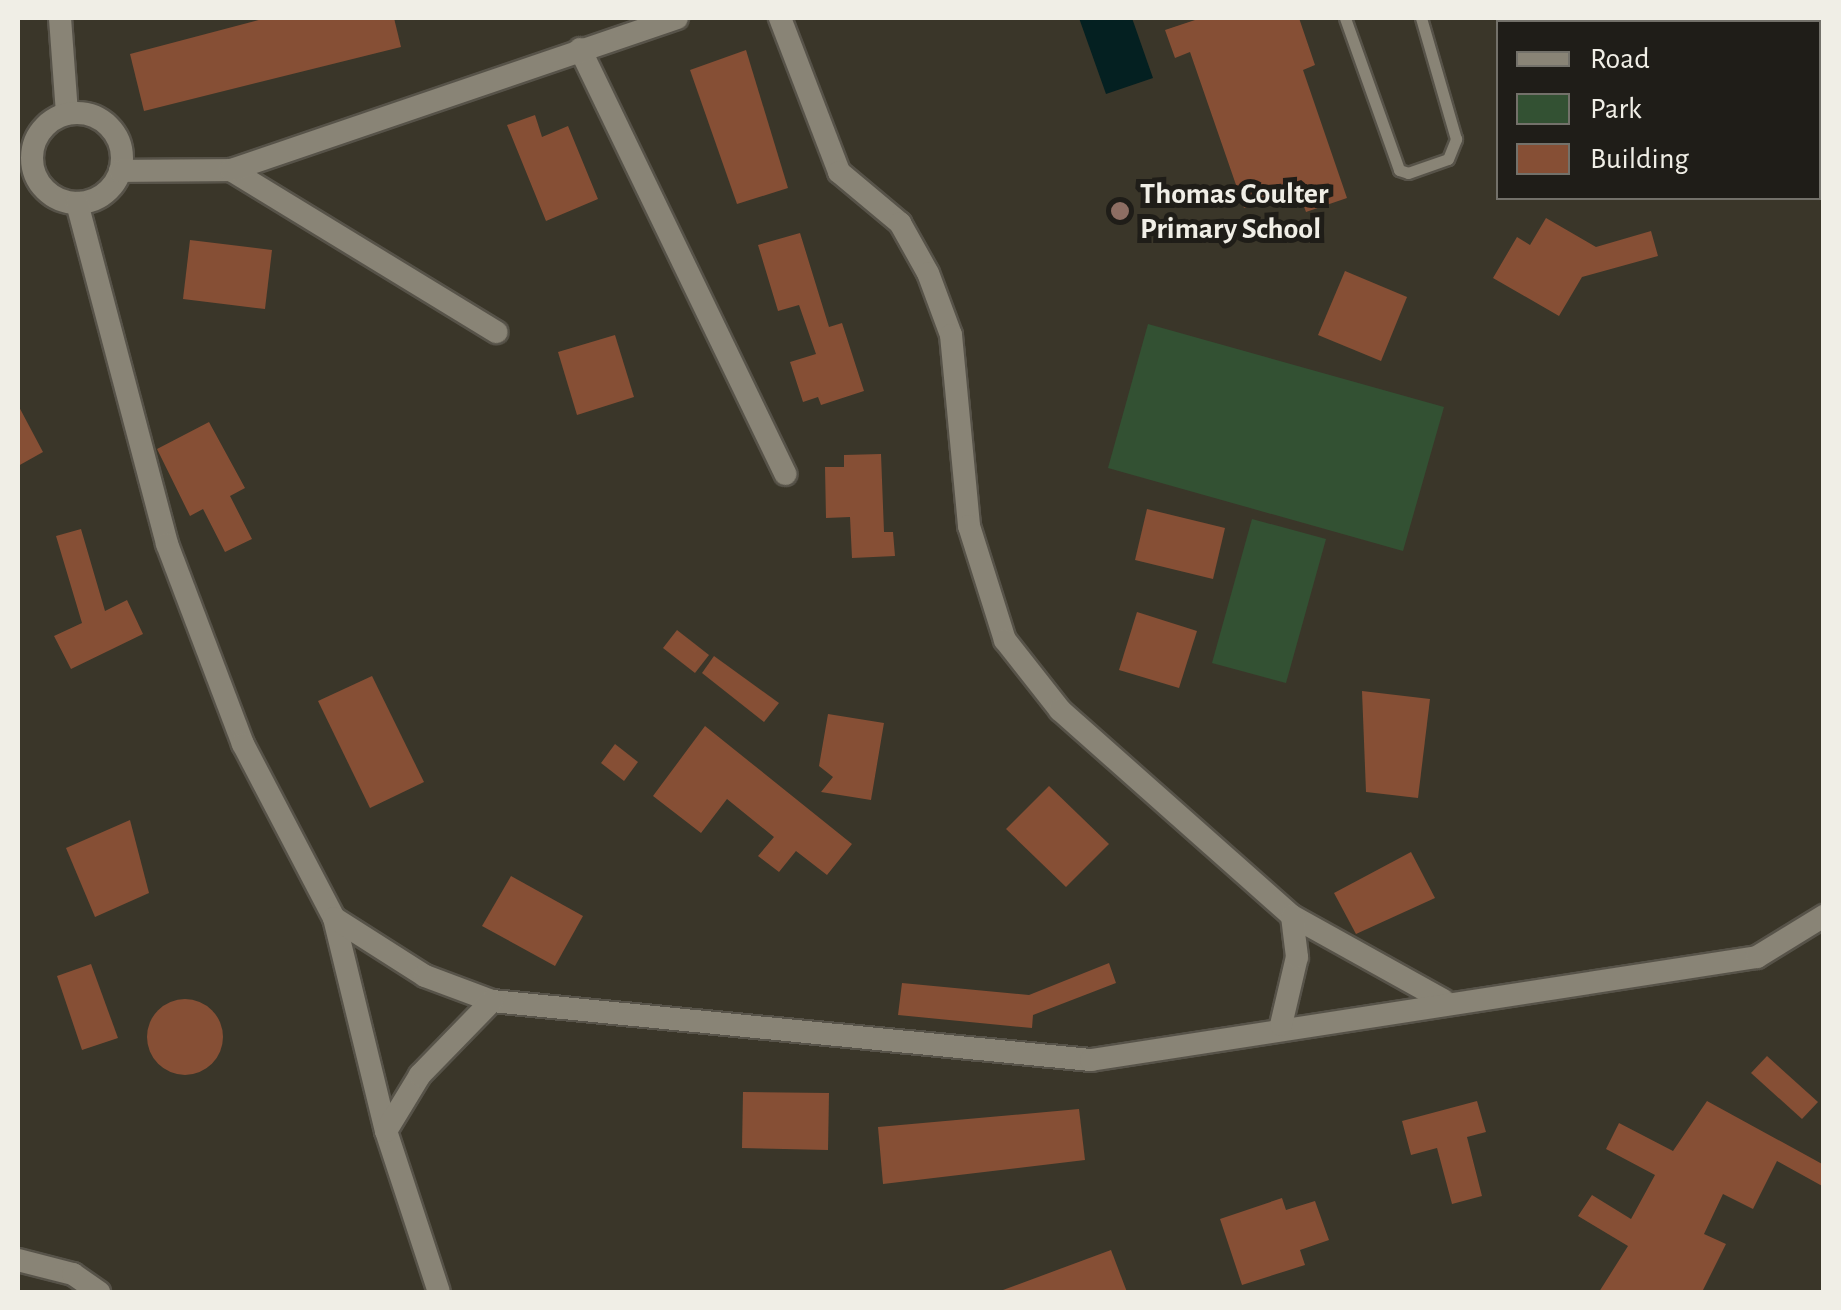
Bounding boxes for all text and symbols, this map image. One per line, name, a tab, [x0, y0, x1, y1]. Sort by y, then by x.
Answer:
legend	[1496, 20, 1821, 200]
text: Road	[1590, 44, 1650, 74]
text: Park	[1590, 94, 1642, 124]
text: Building	[1590, 144, 1689, 174]
place label: Thomas Coulter Primary School	[1140, 176, 1328, 246]
marker: Thomas Coulter Primary School	[1109, 200, 1131, 222]

